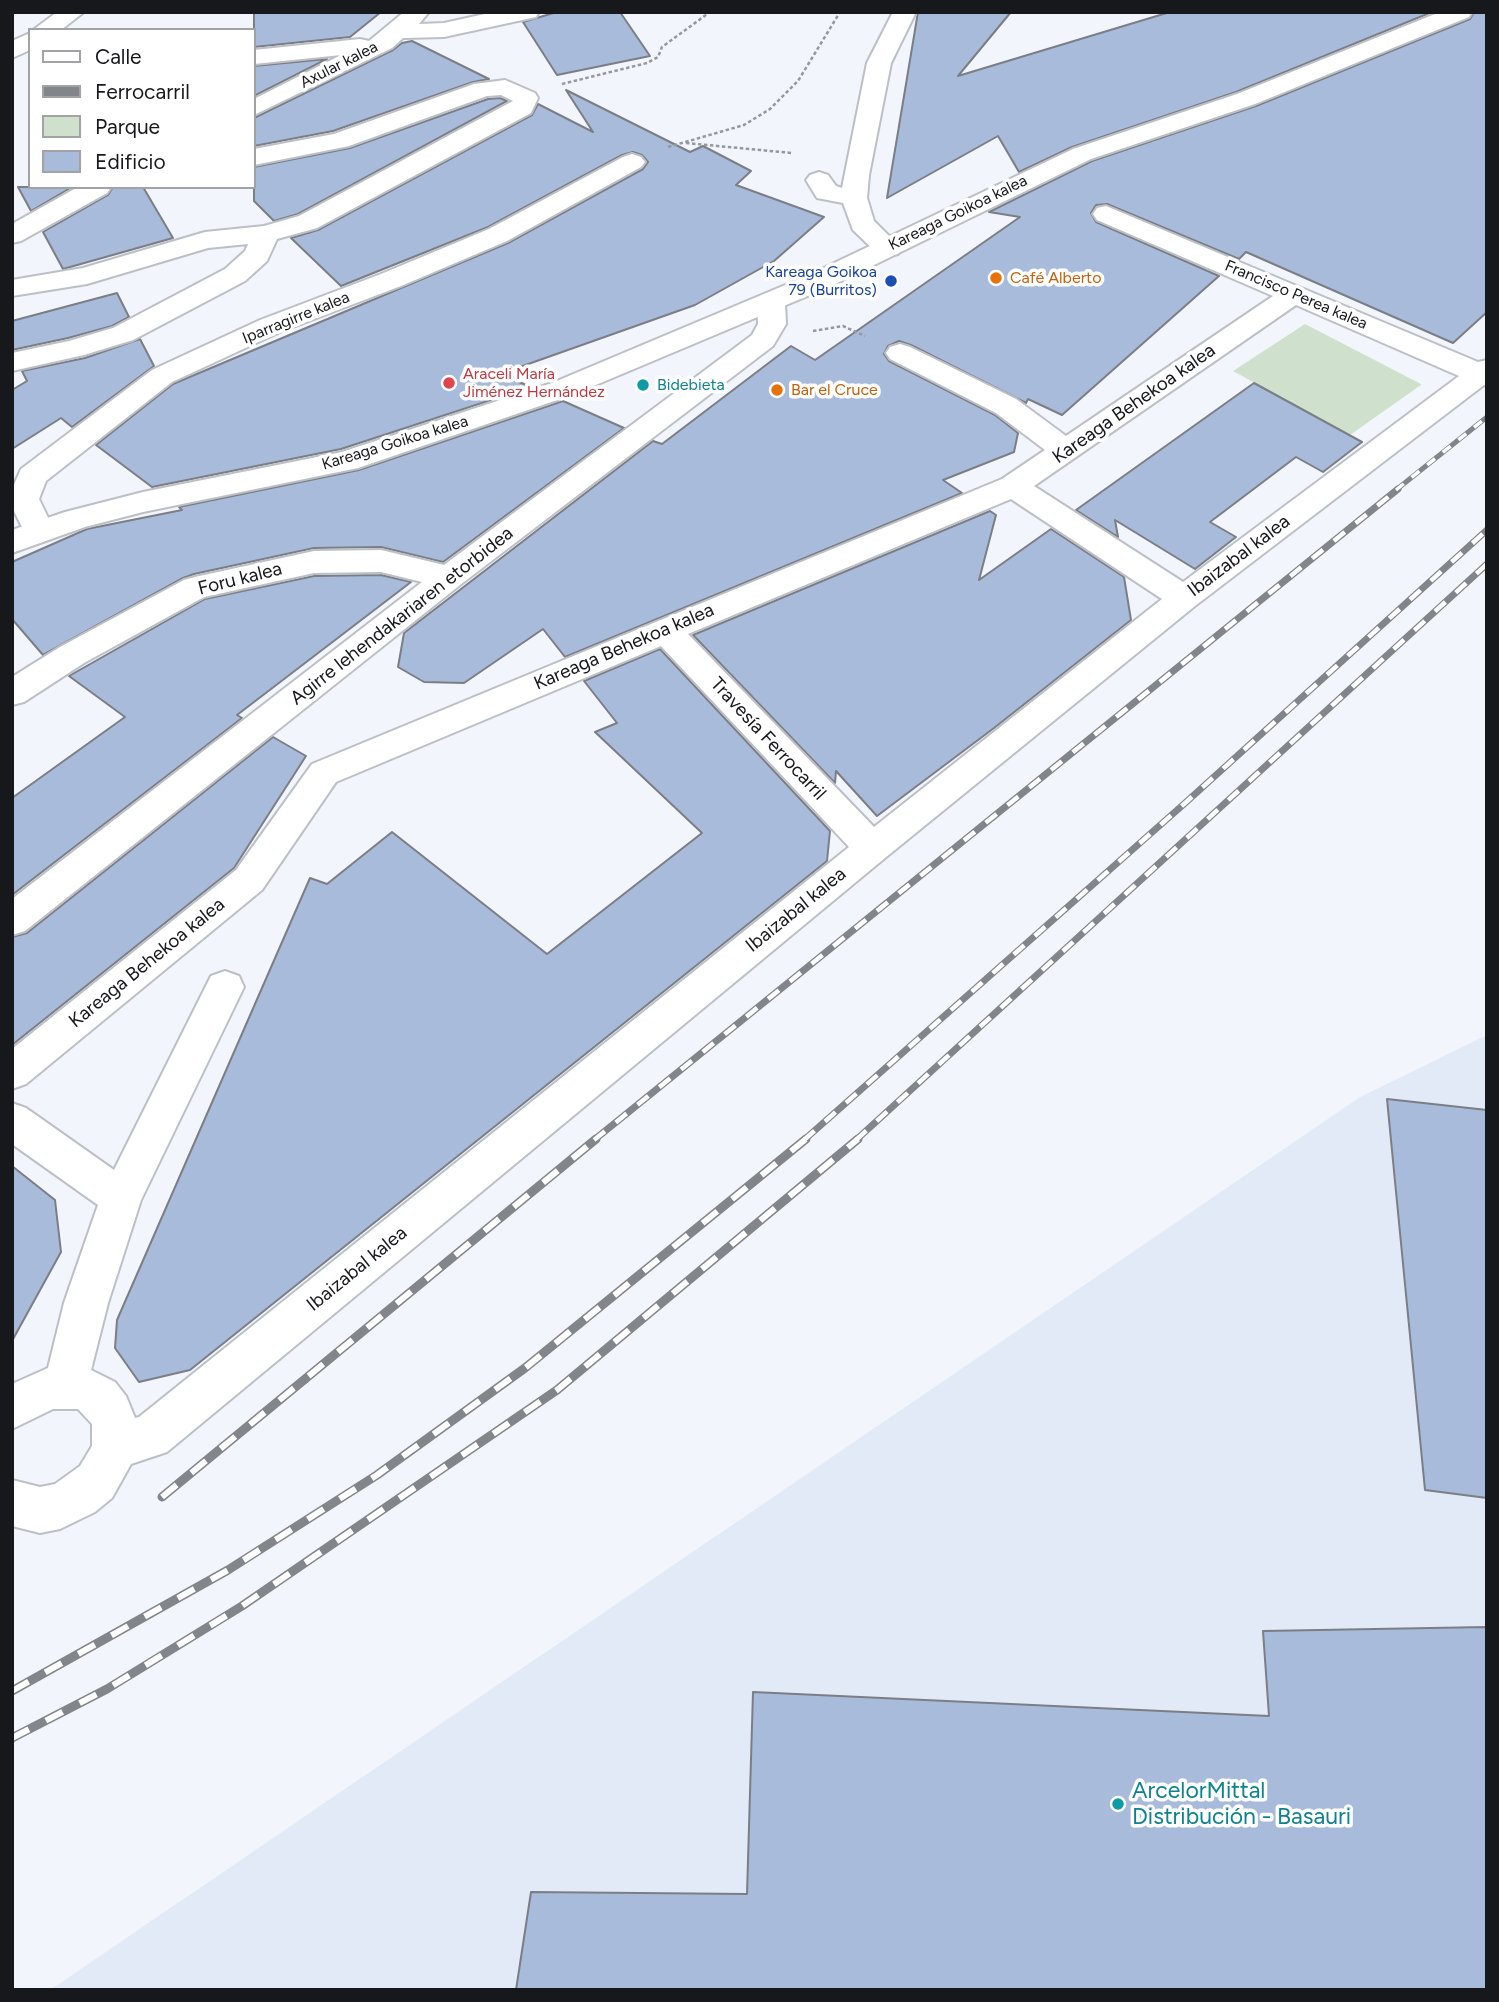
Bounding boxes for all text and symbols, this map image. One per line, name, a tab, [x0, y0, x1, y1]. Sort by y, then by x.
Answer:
legend	[28, 28, 256, 189]
street label: Axular kalea	[297, 37, 381, 93]
text: Calle	[95, 44, 142, 69]
text: Ferrocarril	[95, 79, 190, 104]
text: Parque	[95, 114, 160, 139]
text: Edificio	[95, 149, 166, 174]
street label: Kareaga Goikoa kalea	[886, 171, 1030, 255]
street label: Francisco Perea kalea	[1222, 256, 1370, 334]
place label: Kareaga Goikoa 79 (Burritos)	[765, 262, 877, 300]
place label: Café Alberto	[1010, 268, 1101, 288]
marker: Café Alberto	[988, 270, 1004, 286]
marker: Kareaga Goikoa 79 (Burritos)	[883, 273, 899, 289]
street label: Iparragirre kalea	[240, 288, 352, 348]
street label: Kareaga Behekoa kalea	[1048, 339, 1220, 469]
place label: Araceli María Jiménez Hernández	[463, 364, 605, 402]
marker: Araceli María Jiménez Hernández	[441, 375, 457, 391]
place label: Bidebieta	[657, 375, 725, 395]
marker: Bidebieta	[635, 377, 651, 393]
place label: Bar el Cruce	[791, 380, 878, 400]
marker: Bar el Cruce	[769, 382, 785, 398]
street label: Kareaga Goikoa kalea	[320, 412, 470, 474]
street label: Ibaizabal kalea	[1183, 510, 1295, 602]
street label: Agirre lehendakariaren etorbidea	[286, 522, 518, 710]
street label: Foru kalea	[196, 558, 284, 600]
street label: Kareaga Behekoa kalea	[531, 599, 717, 695]
street label: Travesía Ferrocarril	[705, 673, 831, 805]
street label: Ibaizabal kalea	[741, 863, 851, 957]
street label: Kareaga Behekoa kalea	[65, 893, 229, 1033]
street label: Ibaizabal kalea	[302, 1222, 412, 1316]
place label: ArcelorMittal Distribución - Basauri	[1132, 1777, 1351, 1831]
marker: ArcelorMittal Distribución - Basauri	[1110, 1796, 1126, 1812]

